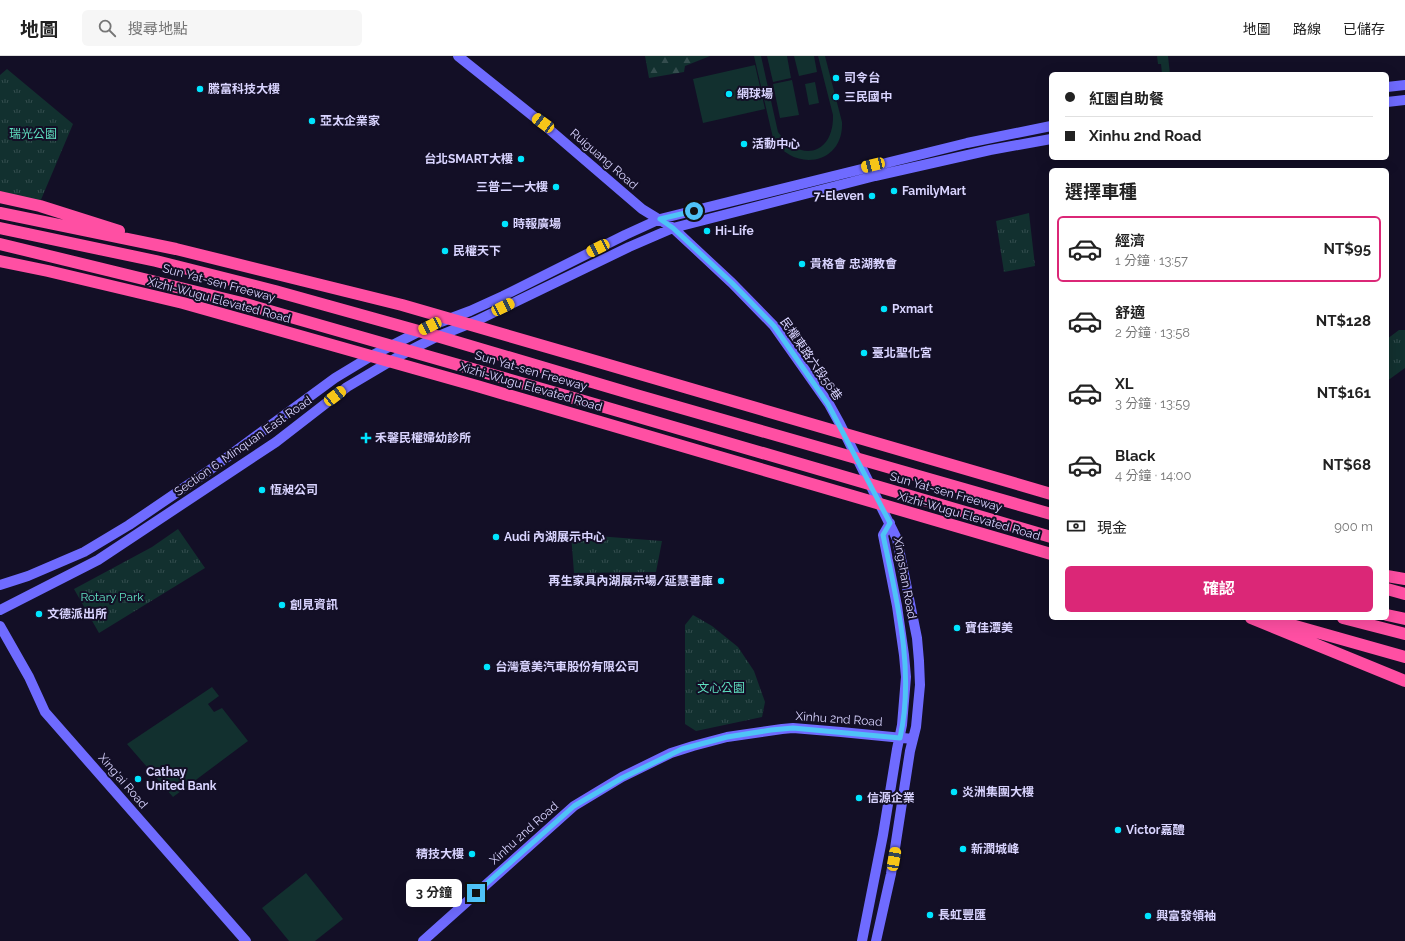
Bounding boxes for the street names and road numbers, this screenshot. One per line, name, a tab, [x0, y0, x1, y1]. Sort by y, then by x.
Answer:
street label: Ruiguang Road	[567, 126, 641, 192]
street label: Sun Yat-sen Freeway	[161, 261, 277, 305]
street label: Xizhi-Wugu Elevated Road	[146, 274, 292, 326]
street label: 民權東路六段56巷	[777, 315, 845, 403]
street label: Sun Yat-sen Freeway	[473, 348, 589, 394]
street label: Xizhi-Wugu Elevated Road	[458, 360, 604, 414]
street label: Section 6, Minquan East Road	[172, 393, 314, 499]
street label: Sun Yat-sen Freeway	[888, 469, 1004, 515]
street label: Xizhi-Wugu Elevated Road	[896, 489, 1042, 543]
street label: Xingshan Road	[891, 536, 919, 620]
street label: Xinhu 2nd Road	[795, 709, 883, 729]
street label: Xing'ai Road	[95, 751, 151, 811]
street label: Xinhu 2nd Road	[487, 799, 561, 867]

